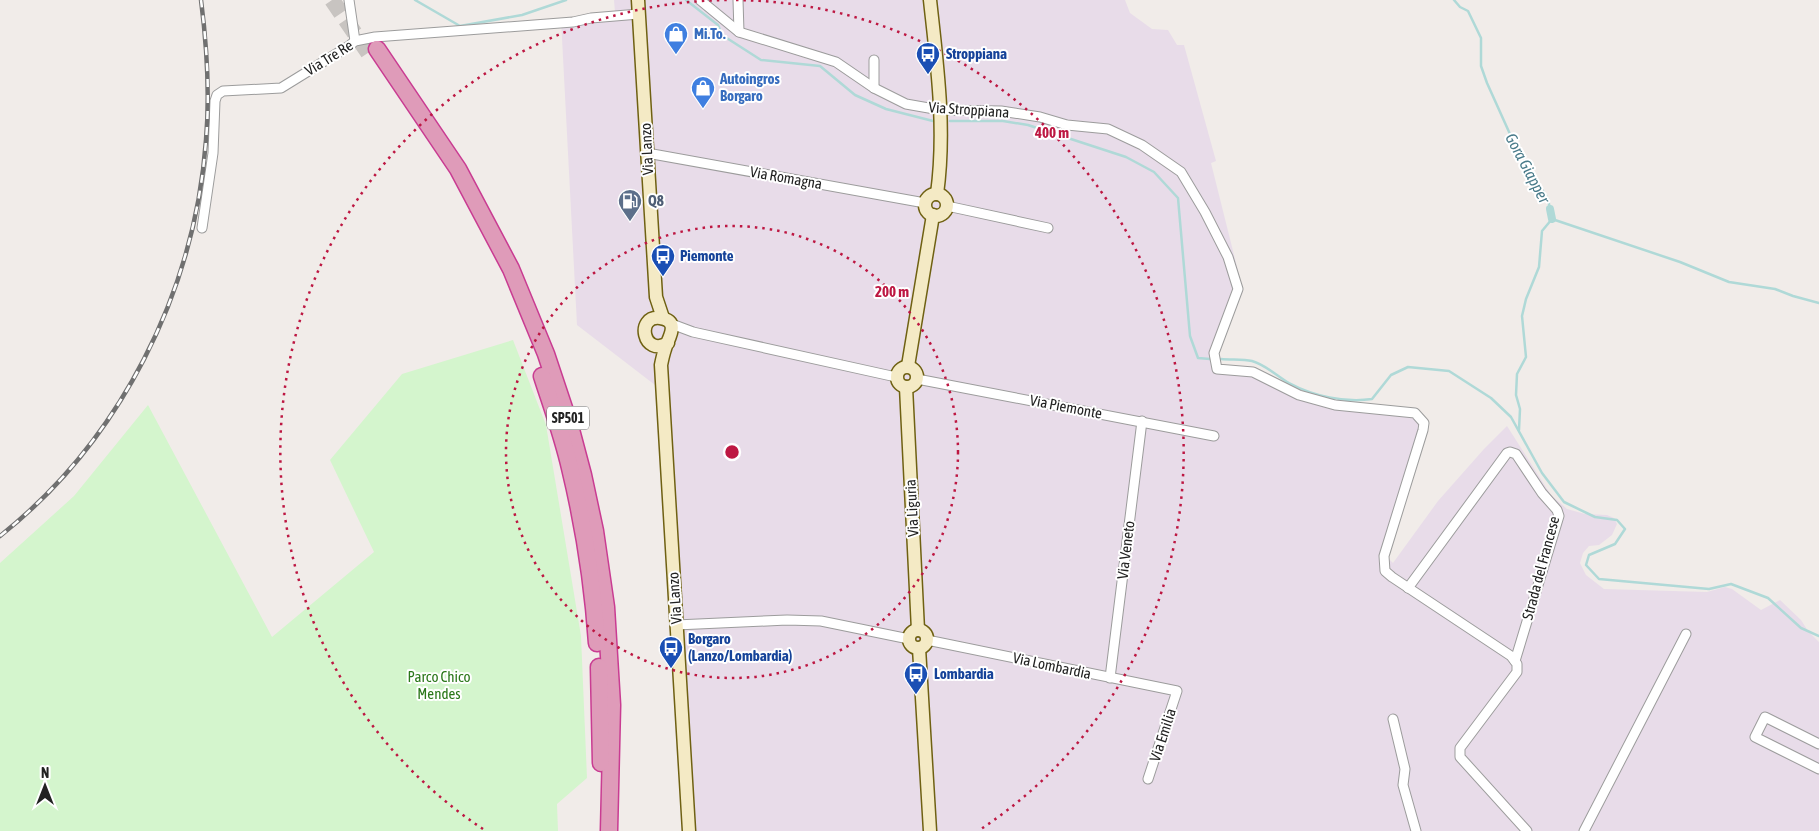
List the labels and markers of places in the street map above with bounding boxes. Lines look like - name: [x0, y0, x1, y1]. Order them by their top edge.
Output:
- shop icon: Mi.To.: [663, 21, 689, 55]
- place label: Mi.To.: [694, 25, 726, 42]
- bus stop icon: Stroppiana: [915, 41, 941, 75]
- place label: Stroppiana: [946, 45, 1007, 62]
- place label: Autoingros Borgaro: [719, 70, 780, 104]
- shop icon: Autoingros Borgaro: [690, 75, 716, 109]
- fuel station icon: Q8: [617, 188, 643, 222]
- place label: Q8: [648, 192, 664, 209]
- bus stop icon: Piemonte: [650, 243, 676, 277]
- place label: Piemonte: [680, 247, 734, 264]
- centre of rings: [723, 443, 741, 461]
- place label: Borgaro (Lanzo/Lombardia): [688, 630, 792, 664]
- bus stop icon: Borgaro (Lanzo/Lombardia): [658, 635, 684, 669]
- bus stop icon: Lombardia: [903, 661, 929, 695]
- place label: Lombardia: [934, 665, 994, 682]

